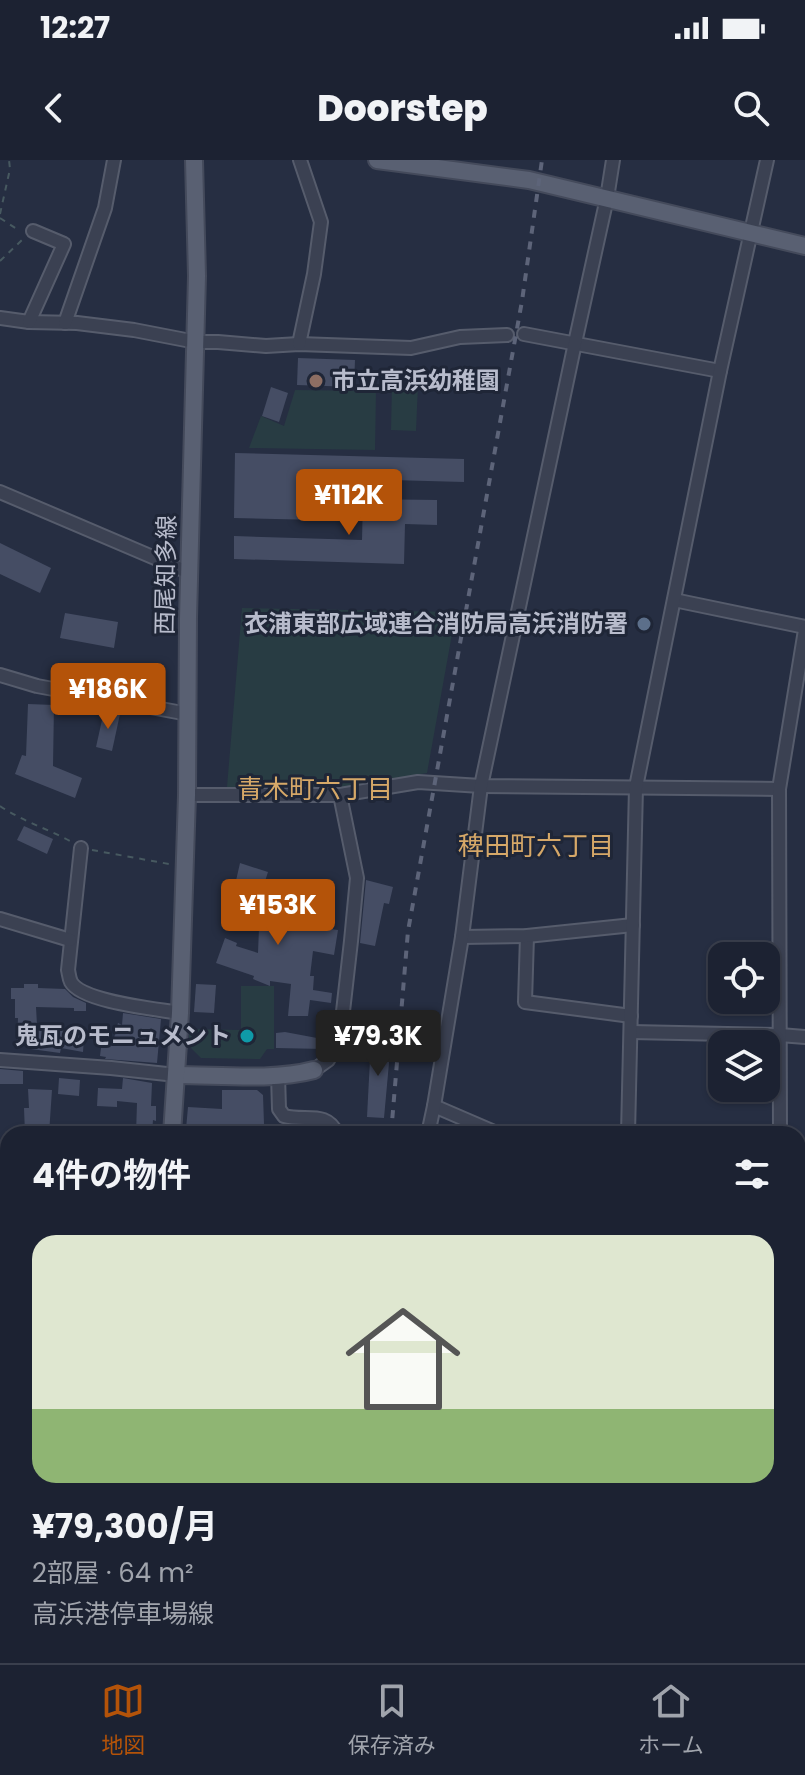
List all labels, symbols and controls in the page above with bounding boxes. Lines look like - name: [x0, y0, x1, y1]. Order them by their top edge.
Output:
- text: 12:27: [40, 6, 110, 49]
- text: Doorstep: [317, 83, 488, 134]
- icon: back: [32, 86, 76, 130]
- icon: search: [729, 86, 773, 130]
- place label: 市立高浜幼稚園: [332, 364, 500, 397]
- marker: 市立高浜幼稚園: [307, 372, 325, 390]
- pin: ¥112K: [293, 469, 405, 537]
- text: ¥112K: [314, 477, 384, 513]
- street label: 西尾知多線: [148, 515, 183, 635]
- place label: 衣浦東部広域連合消防局高浜消防署: [244, 607, 628, 640]
- marker: 衣浦東部広域連合消防局高浜消防署: [635, 615, 653, 633]
- pin: ¥186K: [52, 663, 164, 731]
- text: ¥186K: [69, 671, 147, 707]
- district label: 青木町六丁目: [237, 771, 393, 807]
- district label: 稗田町六丁目: [458, 828, 614, 864]
- pin: ¥153K: [222, 879, 334, 947]
- text: ¥153K: [239, 887, 317, 923]
- map controls: [708, 942, 780, 1102]
- button: locate: [708, 942, 780, 1014]
- pin: ¥79.3K: [313, 1010, 443, 1078]
- text: ¥79.3K: [334, 1018, 422, 1054]
- place label: 鬼瓦のモニュメント: [15, 1019, 231, 1052]
- marker: 鬼瓦のモニュメント: [238, 1027, 256, 1045]
- button: layers: [708, 1030, 780, 1102]
- text: 4件の物件: [32, 1151, 191, 1199]
- icon: filters: [730, 1152, 774, 1196]
- icon: home: [331, 1287, 475, 1431]
- text: ¥79,300/月: [32, 1502, 218, 1550]
- text: 2部屋 · 64 m²: [32, 1555, 194, 1591]
- text: 高浜港停車場線: [32, 1596, 214, 1632]
- tab: 地図: [101, 1679, 145, 1762]
- tab: 保存済み: [348, 1679, 436, 1762]
- tab: ホーム: [638, 1679, 704, 1762]

